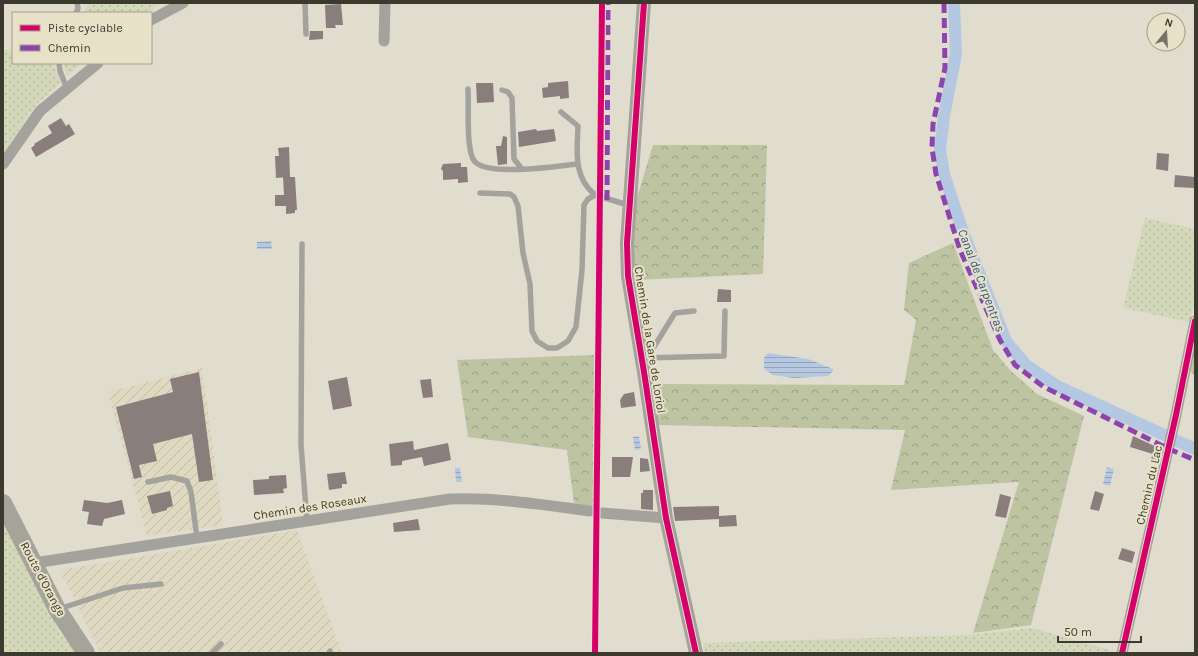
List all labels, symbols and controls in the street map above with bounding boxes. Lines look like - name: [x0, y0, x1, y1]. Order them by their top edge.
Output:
- legend: [12, 12, 152, 64]
- north arrow: [1146, 12, 1186, 52]
- text: N: [1163, 16, 1175, 30]
- text: Piste cyclable: [48, 21, 123, 35]
- text: Chemin: [48, 41, 91, 55]
- water label: Canal de Carpentras: [955, 227, 1008, 334]
- street label: Chemin de la Gare de Loriol: [631, 266, 669, 414]
- street label: Chemin du Lac: [1133, 444, 1165, 526]
- street label: Chemin des Roseaux: [252, 491, 368, 523]
- street label: Route d'Orange: [17, 539, 69, 619]
- scale bar: [1058, 618, 1141, 644]
- text: 50 m: [1064, 625, 1092, 639]

